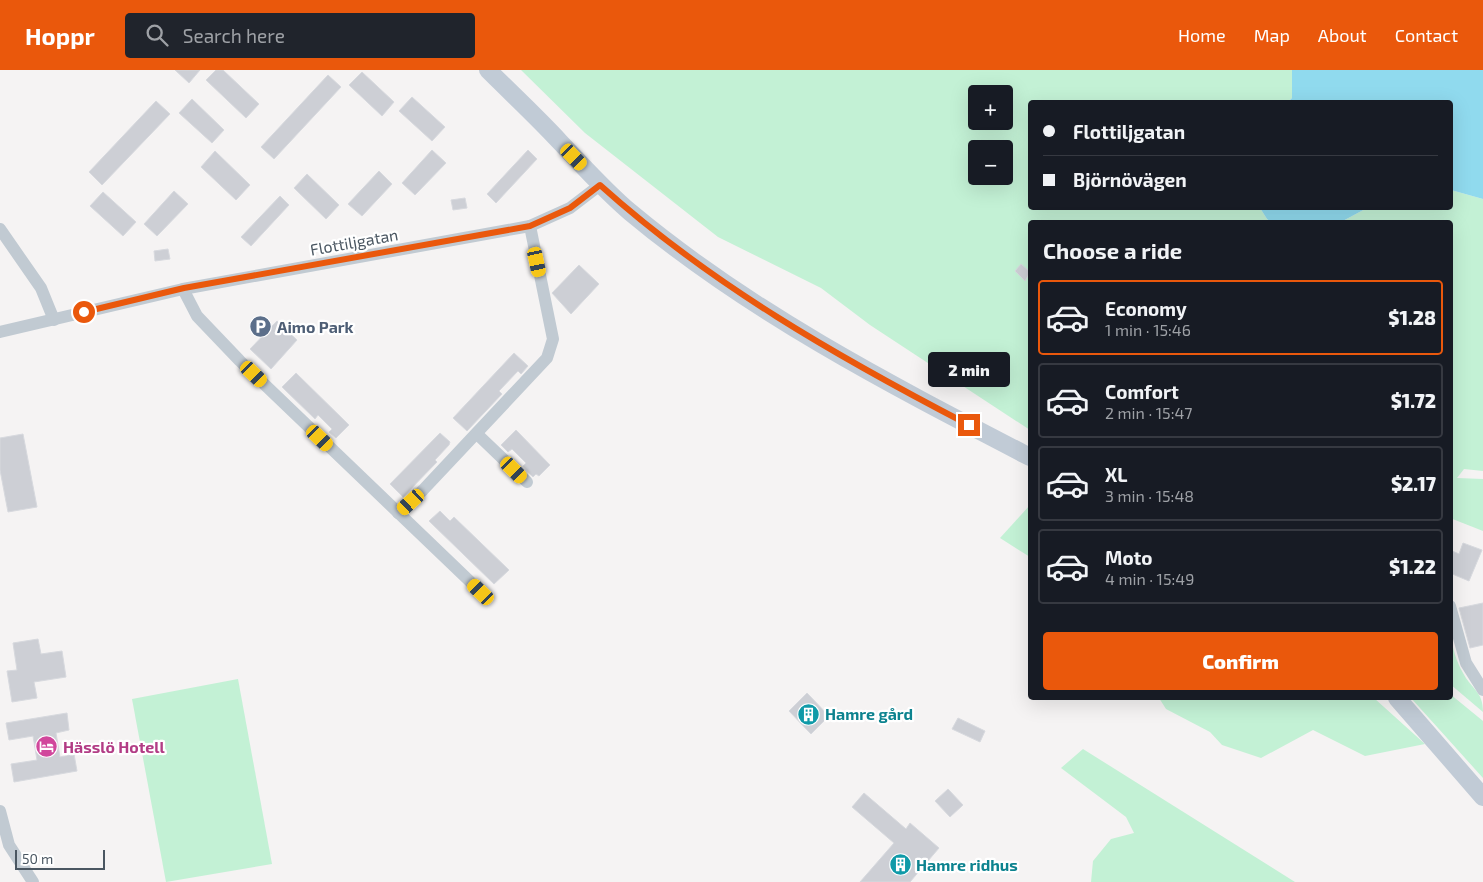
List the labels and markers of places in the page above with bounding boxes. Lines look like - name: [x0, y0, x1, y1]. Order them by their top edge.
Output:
- parking icon: Aimo Park: [249, 315, 273, 339]
- place label: Aimo Park: [277, 317, 354, 336]
- building icon: Hamre gård: [797, 702, 821, 726]
- place label: Hamre gård: [825, 704, 913, 723]
- hotel icon: Hässlö Hotell: [35, 735, 59, 759]
- place label: Hässlö Hotell: [63, 737, 166, 756]
- building icon: Hamre ridhus: [888, 853, 912, 877]
- place label: Hamre ridhus: [916, 855, 1018, 874]

